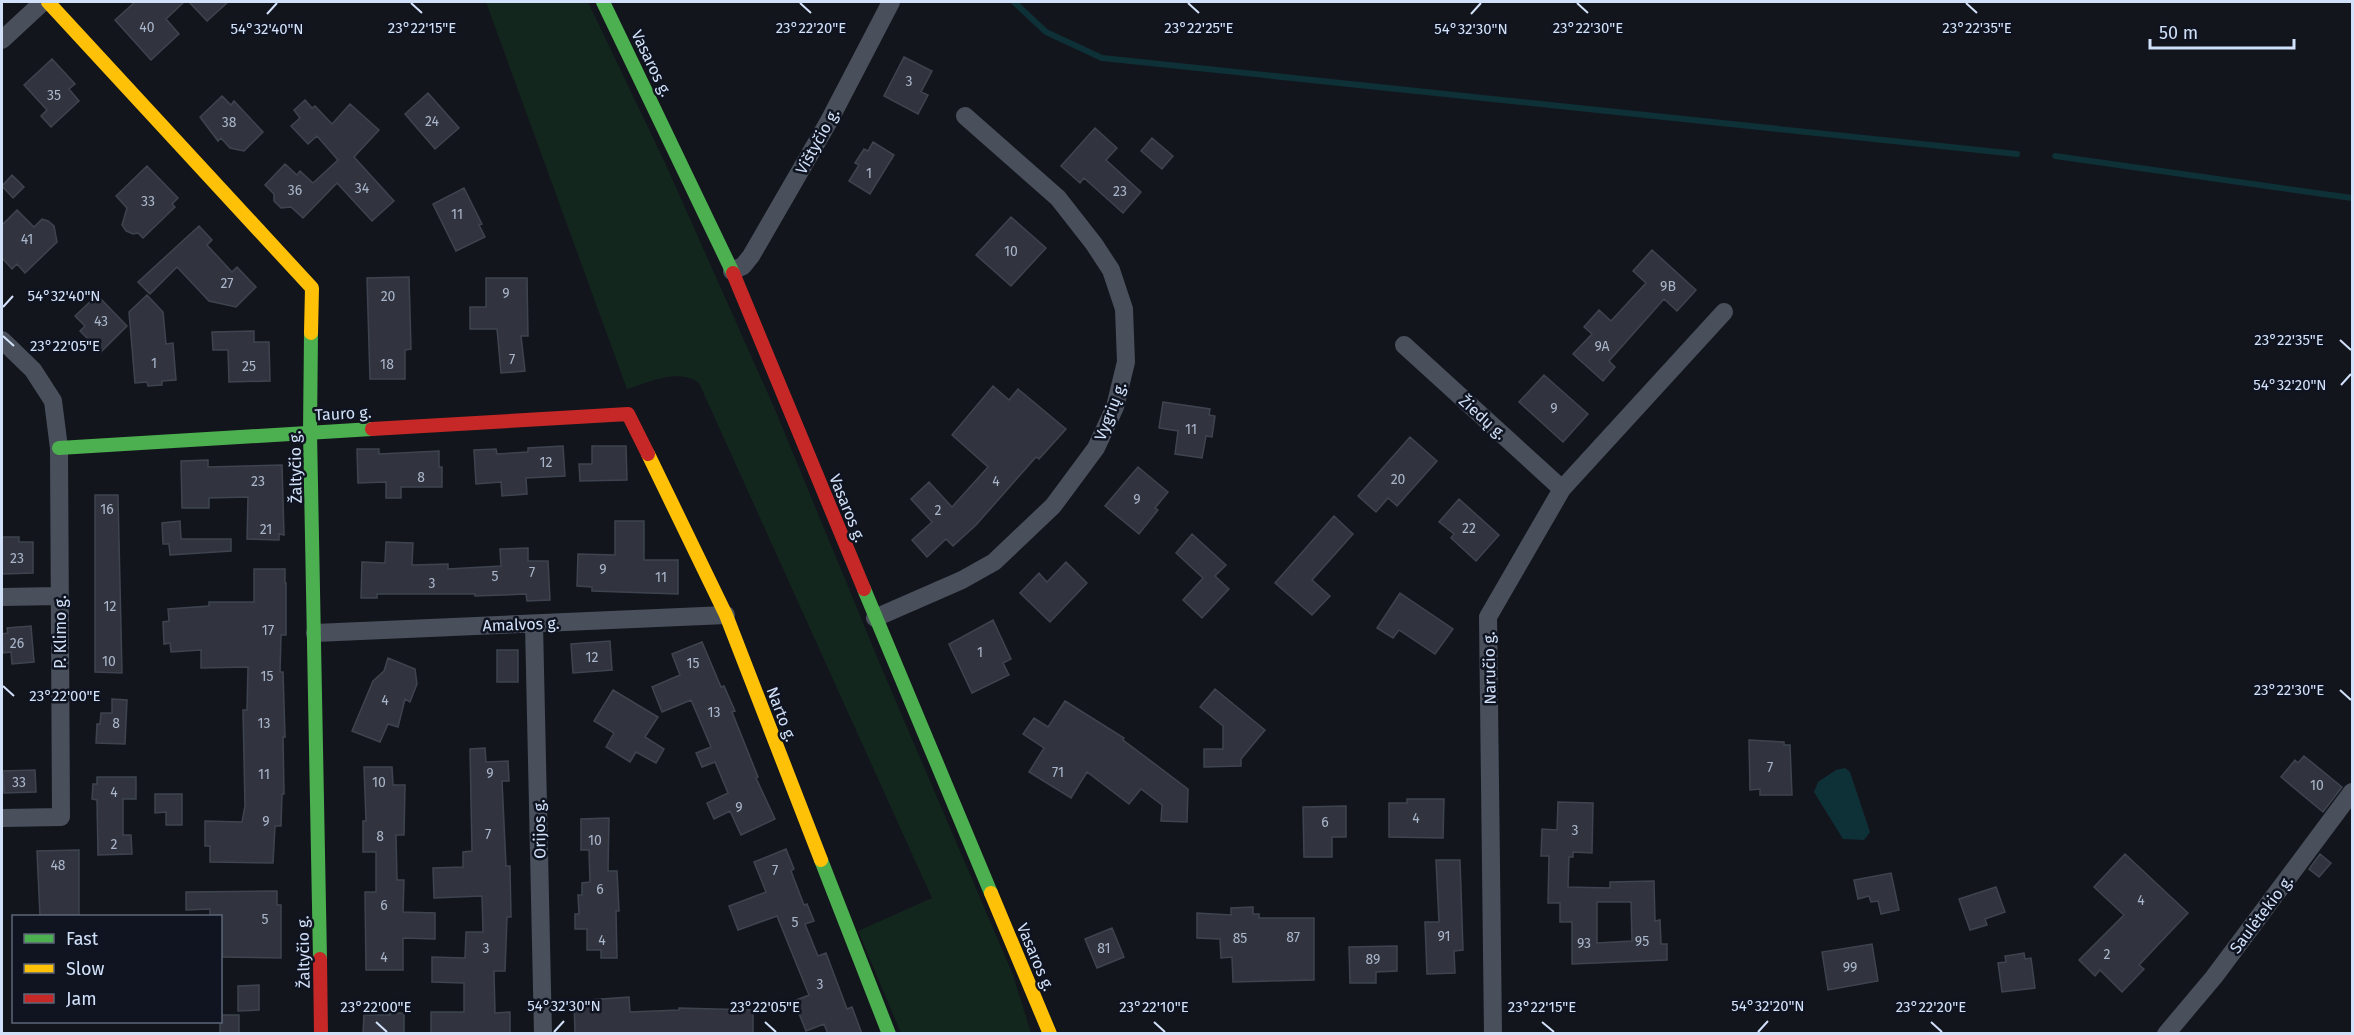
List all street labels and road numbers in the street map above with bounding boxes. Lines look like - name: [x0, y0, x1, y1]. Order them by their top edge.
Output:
- street label: Vasaros g.: [627, 27, 676, 100]
- street label: Vištyčio g.: [792, 105, 843, 177]
- street label: Vygrių g.: [1091, 379, 1130, 443]
- street label: Žiedų g.: [1455, 391, 1511, 444]
- street label: Tauro g.: [314, 403, 372, 424]
- street label: Žaltyčio g.: [284, 430, 306, 504]
- street label: Vasaros g.: [825, 471, 870, 545]
- street label: P. Klimo g.: [51, 595, 70, 669]
- street label: Amalvos g.: [482, 614, 560, 635]
- street label: Naručio g.: [1479, 631, 1500, 705]
- street label: Narto g.: [762, 684, 801, 744]
- street label: Orijos g.: [529, 799, 550, 859]
- street label: Saulėtekio g.: [2226, 871, 2297, 957]
- street label: Žaltyčio g.: [292, 915, 314, 989]
- street label: Vasaros g.: [1013, 920, 1058, 994]

